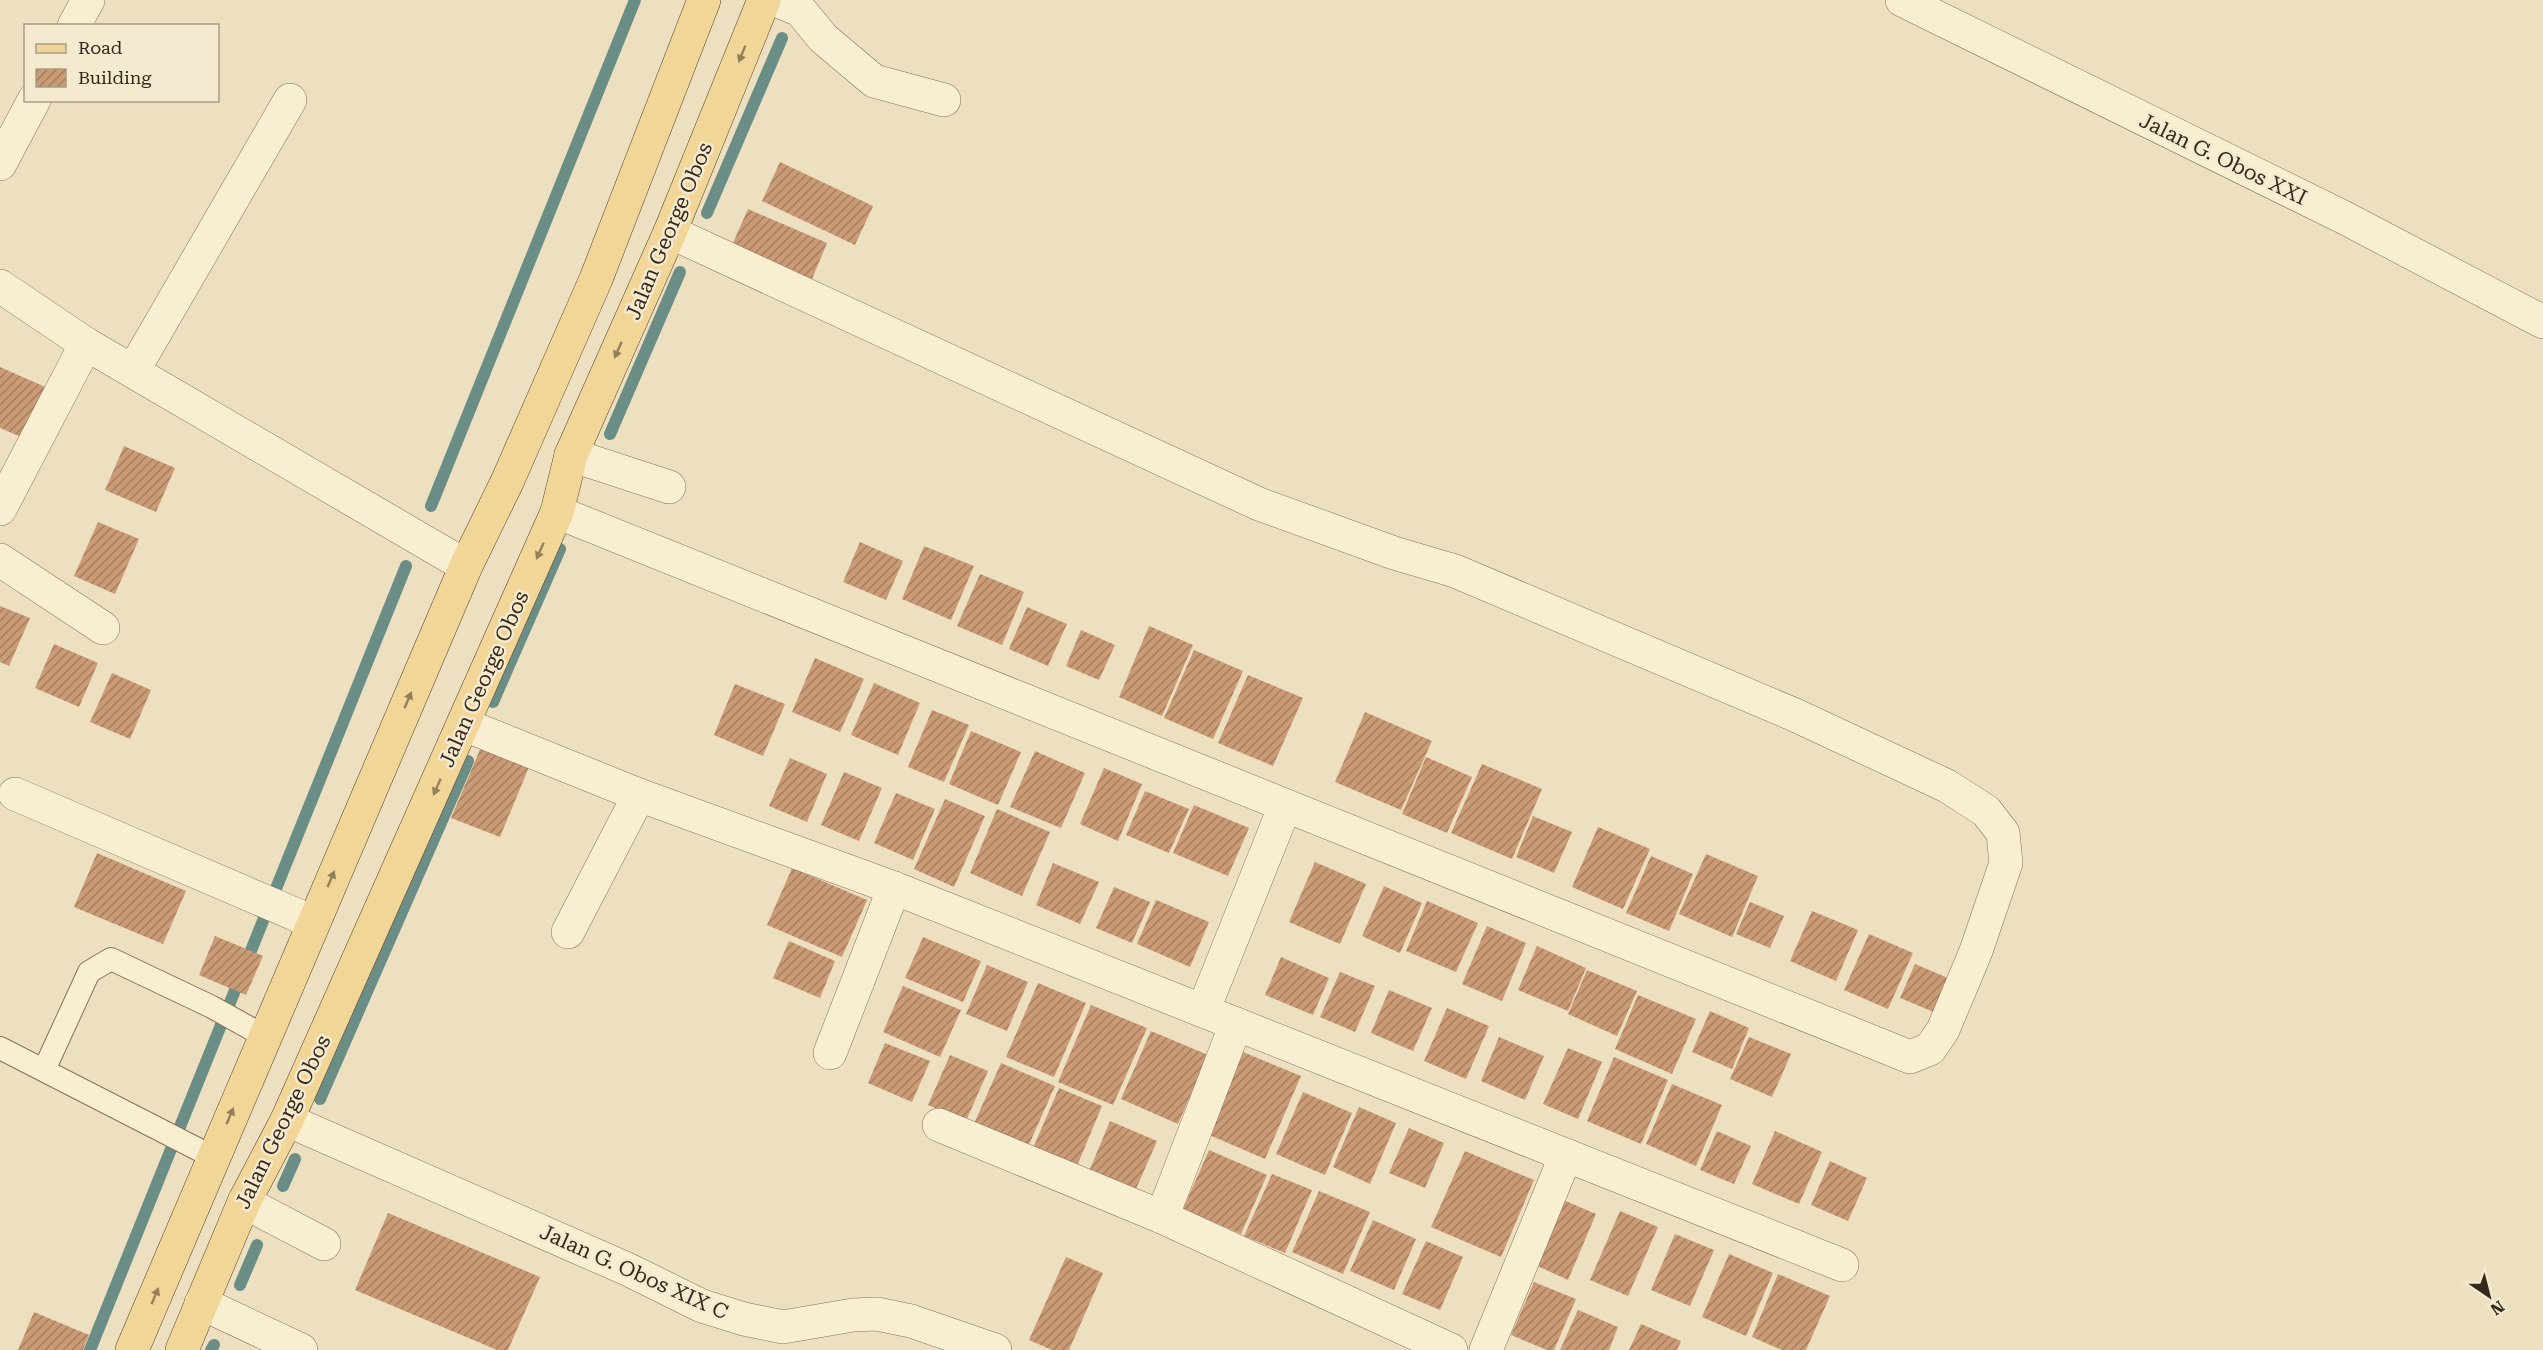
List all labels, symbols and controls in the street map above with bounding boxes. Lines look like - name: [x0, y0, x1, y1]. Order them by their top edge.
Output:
- legend: [24, 24, 219, 102]
- text: Road: [78, 37, 123, 58]
- one-way arrow: [737, 45, 746, 63]
- text: Building: [78, 67, 152, 88]
- street label: Jalan G. Obos XXI: [2135, 108, 2311, 210]
- street label: Jalan George Obos: [621, 139, 717, 323]
- one-way arrow: [613, 341, 622, 359]
- one-way arrow: [535, 542, 545, 560]
- street label: Jalan George Obos: [434, 587, 534, 771]
- one-way arrow: [404, 691, 414, 709]
- one-way arrow: [432, 779, 442, 797]
- one-way arrow: [327, 870, 336, 888]
- street label: Jalan George Obos: [230, 1031, 336, 1213]
- one-way arrow: [226, 1108, 235, 1125]
- street label: Jalan G. Obos XIX C: [536, 1220, 732, 1324]
- north arrow: [2459, 1266, 2519, 1326]
- one-way arrow: [151, 1287, 160, 1305]
- text: N: [2487, 1297, 2508, 1319]

